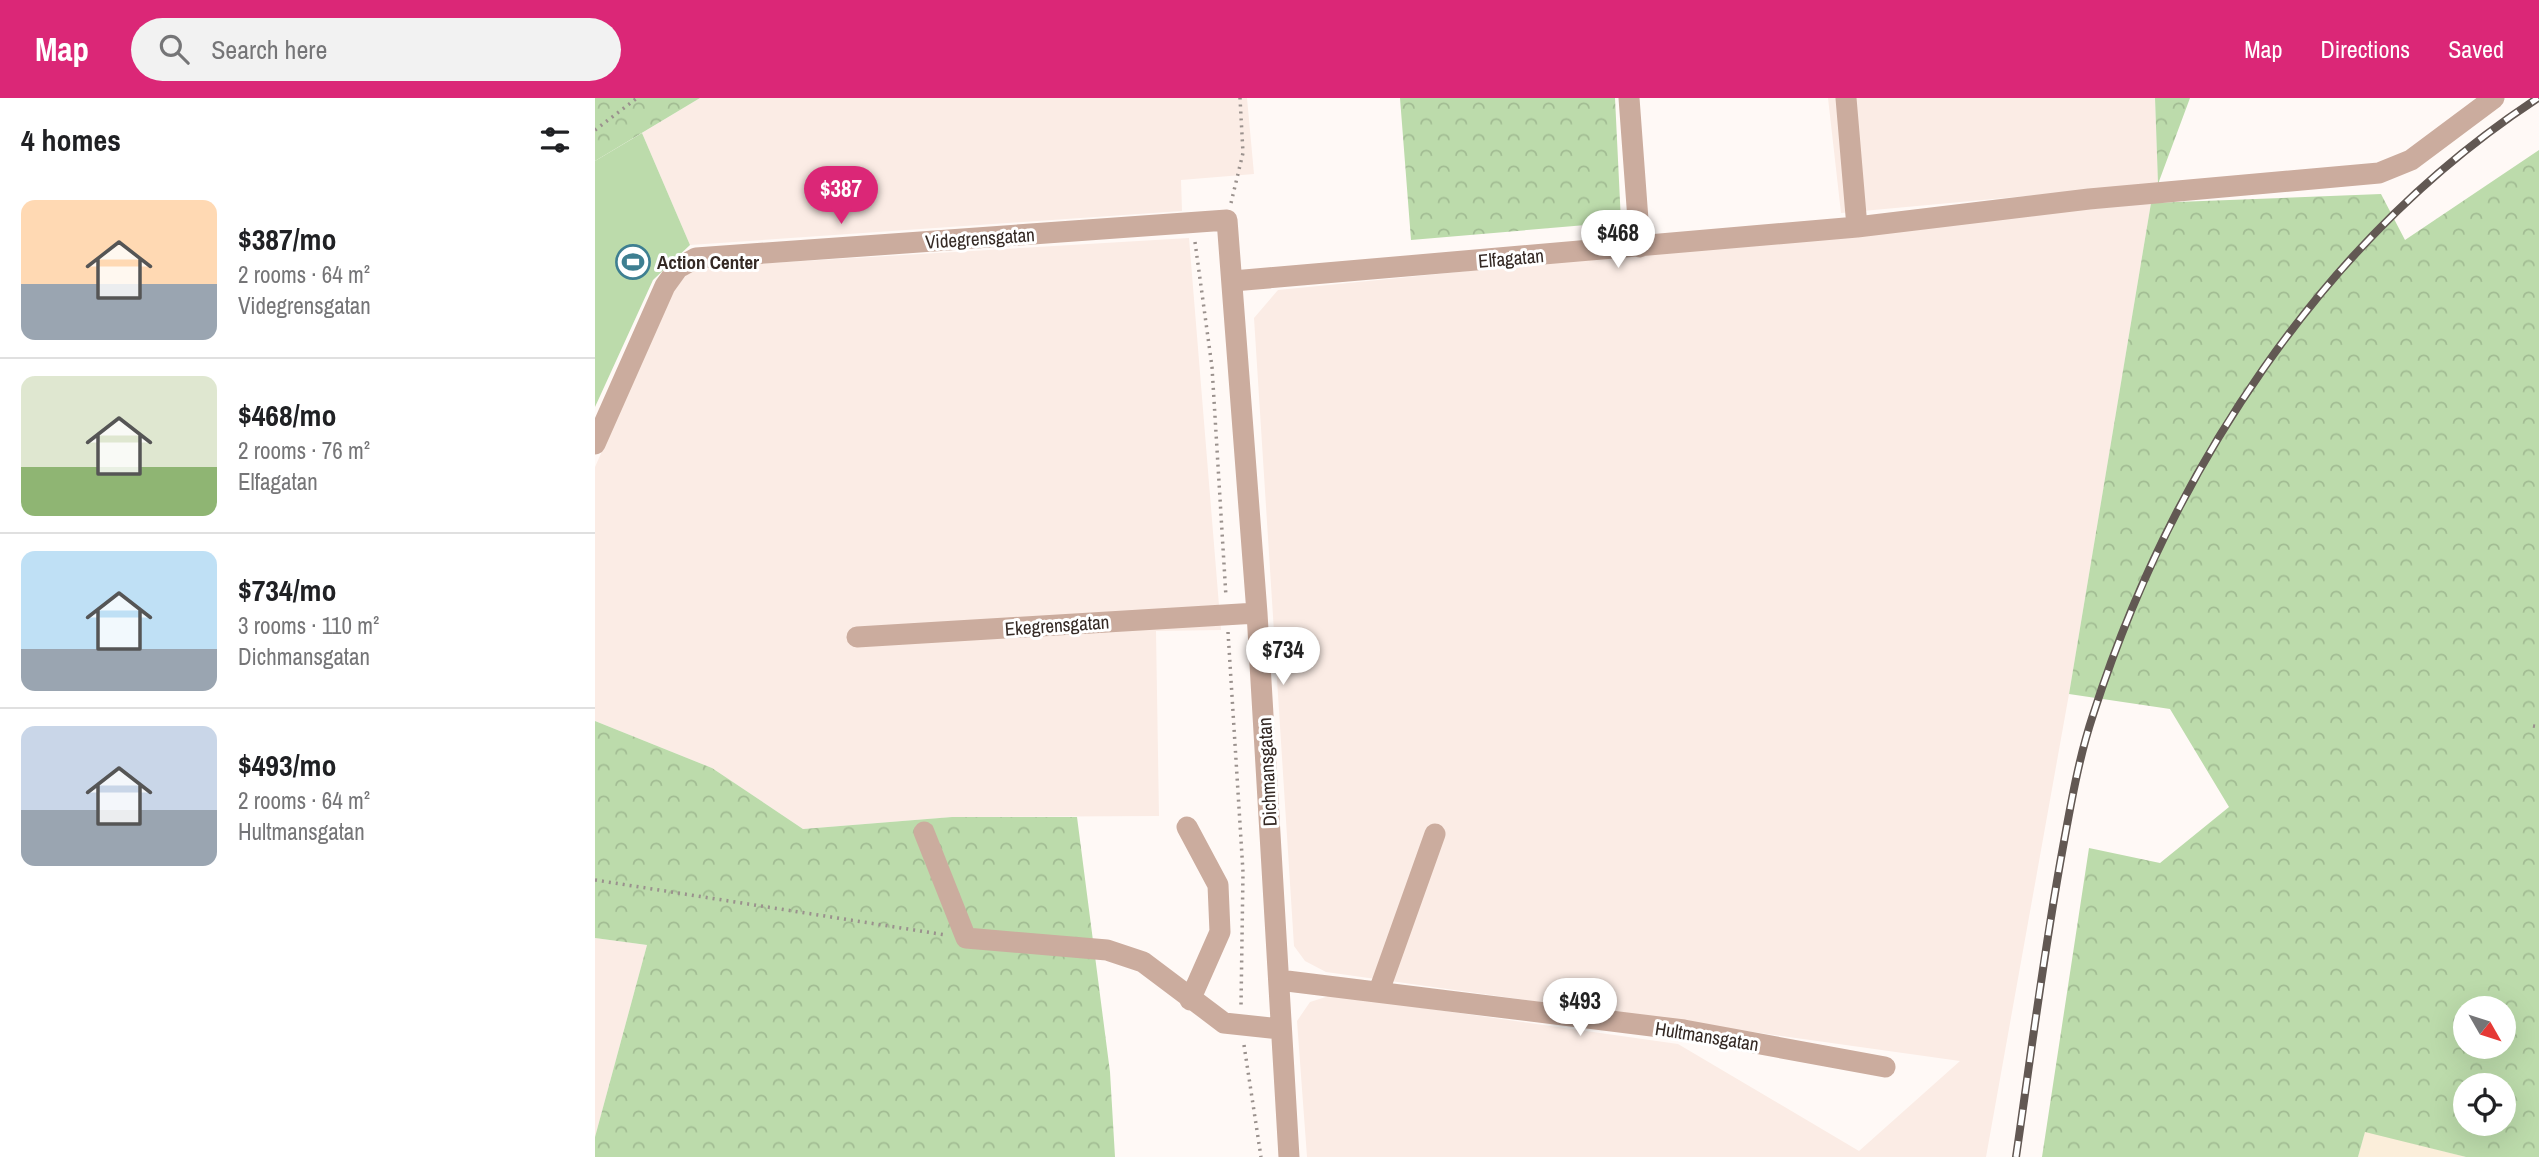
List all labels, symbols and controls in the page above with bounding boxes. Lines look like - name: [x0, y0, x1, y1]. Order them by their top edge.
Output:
- search box: [131, 18, 621, 81]
- text: Map: [35, 27, 89, 71]
- icon: search: [155, 30, 193, 68]
- text: Search here: [211, 32, 327, 67]
- text: Map: [2244, 33, 2282, 65]
- text: Directions: [2320, 33, 2410, 65]
- text: Saved: [2448, 33, 2504, 65]
- text: 4 homes: [21, 120, 121, 160]
- icon: filters: [536, 121, 574, 159]
- pin: $387: [800, 166, 882, 226]
- text: $387: [820, 173, 862, 204]
- pin: $468: [1577, 211, 1659, 270]
- text: $468: [1597, 217, 1639, 248]
- text: $387/mo: [238, 219, 336, 259]
- street label: Videgrensgatan: [924, 221, 1036, 255]
- icon: home: [77, 228, 161, 312]
- street label: Elfagatan: [1477, 242, 1545, 274]
- sports icon: Action Center: [614, 243, 652, 281]
- place label: Action Center: [657, 249, 759, 275]
- text: 2 rooms · 64 m²: [238, 259, 370, 290]
- text: Videgrensgatan: [238, 290, 371, 321]
- text: $468/mo: [238, 395, 336, 435]
- icon: home: [77, 404, 161, 488]
- text: 2 rooms · 76 m²: [238, 435, 370, 466]
- text: Elfagatan: [238, 466, 318, 497]
- text: $734/mo: [238, 570, 336, 610]
- icon: home: [77, 579, 161, 663]
- street label: Ekegrensgatan: [1004, 608, 1110, 642]
- text: 3 rooms · 110 m²: [238, 610, 379, 641]
- pin: $734: [1242, 628, 1324, 687]
- text: $734: [1262, 634, 1304, 665]
- text: Dichmansgatan: [238, 641, 370, 672]
- street label: Dichmansgatan: [1251, 717, 1283, 827]
- text: $493/mo: [238, 745, 336, 785]
- icon: home: [77, 754, 161, 838]
- text: 2 rooms · 64 m²: [238, 785, 370, 816]
- text: Hultmansgatan: [238, 816, 365, 847]
- pin: $493: [1539, 978, 1621, 1038]
- text: $493: [1559, 985, 1601, 1016]
- north arrow: [2453, 996, 2517, 1059]
- map controls: [2453, 996, 2516, 1136]
- street label: Hultmansgatan: [1653, 1015, 1761, 1057]
- button: locate: [2453, 1073, 2516, 1136]

